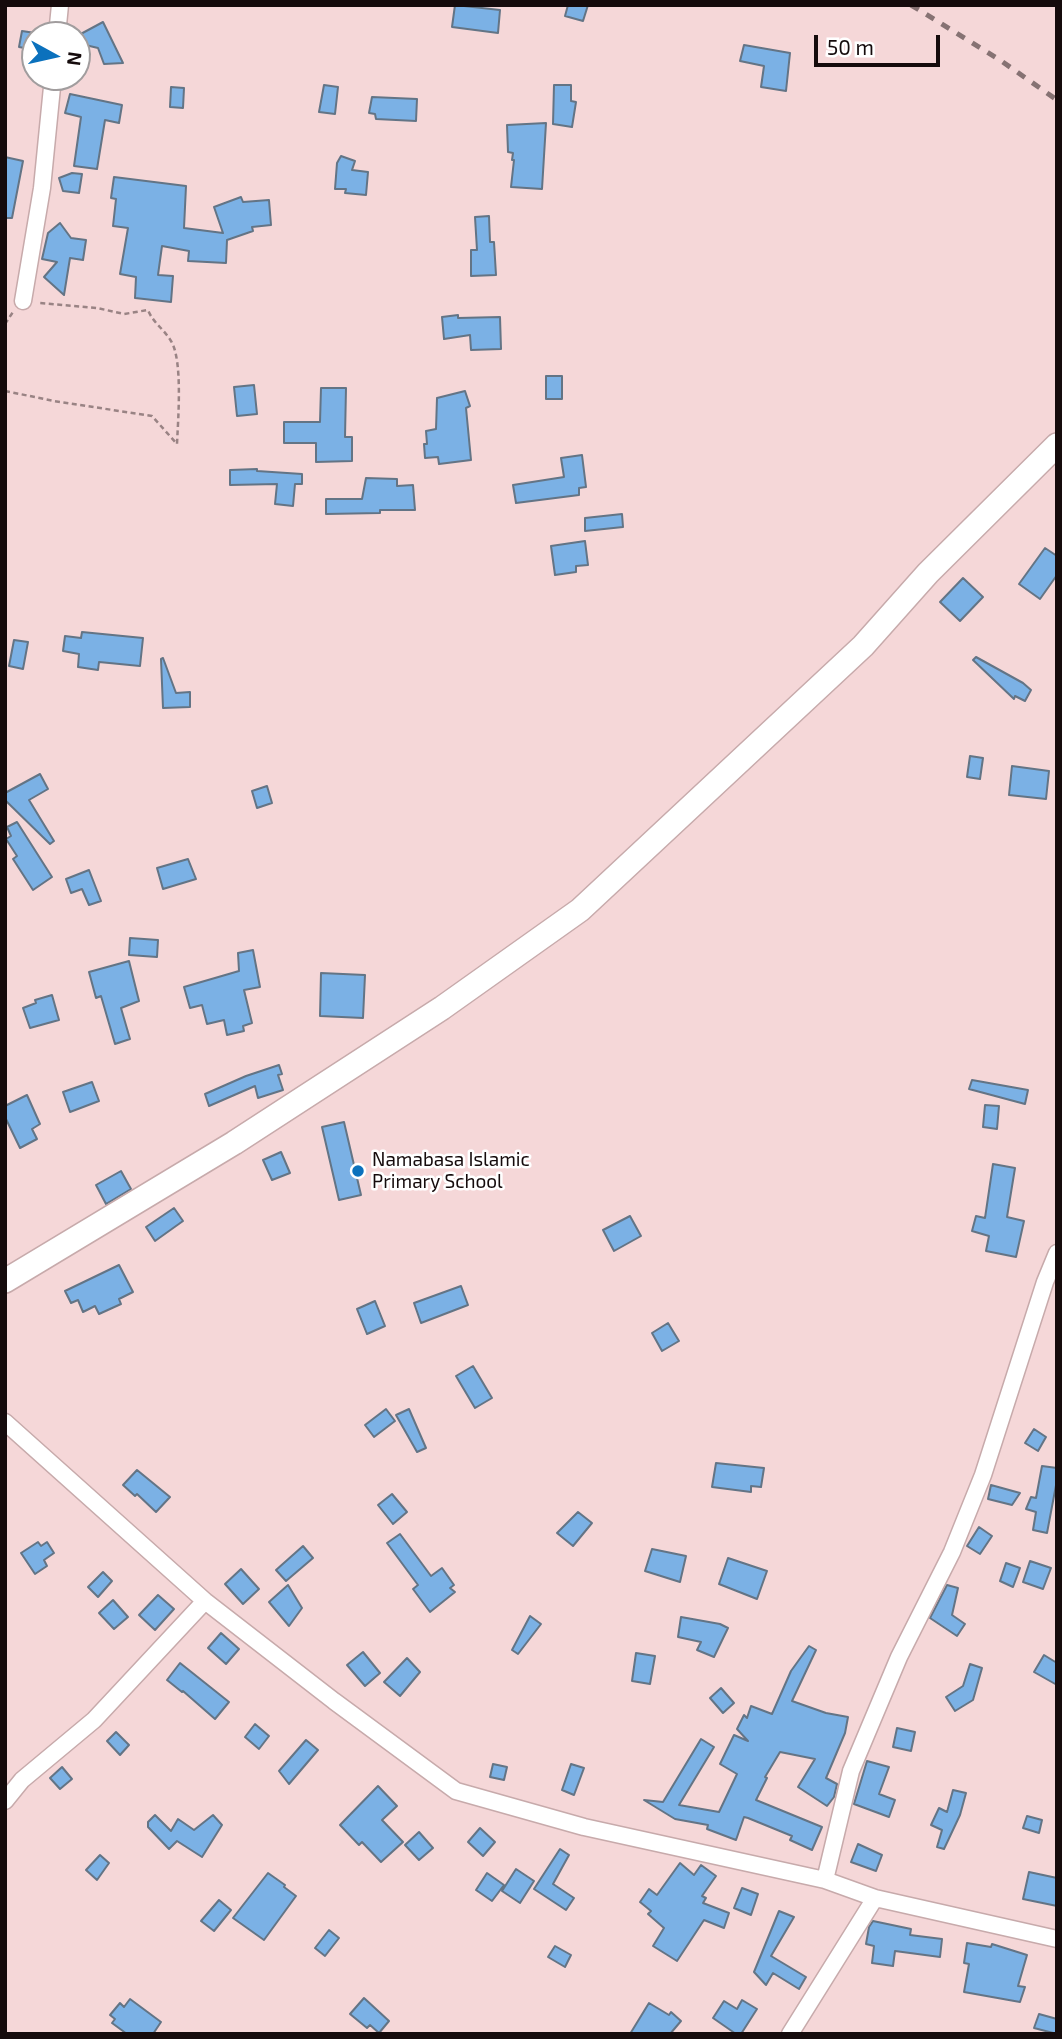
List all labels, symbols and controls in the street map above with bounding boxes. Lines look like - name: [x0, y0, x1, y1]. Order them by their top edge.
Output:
- north arrow: [21, 21, 91, 91]
- scale bar: [817, 21, 943, 65]
- text: 50 m: [827, 34, 874, 59]
- text: N: [63, 50, 88, 67]
- place label: Namabasa Islamic Primary School: [372, 1149, 530, 1193]
- marker: Namabasa Islamic Primary School: [350, 1163, 366, 1179]

